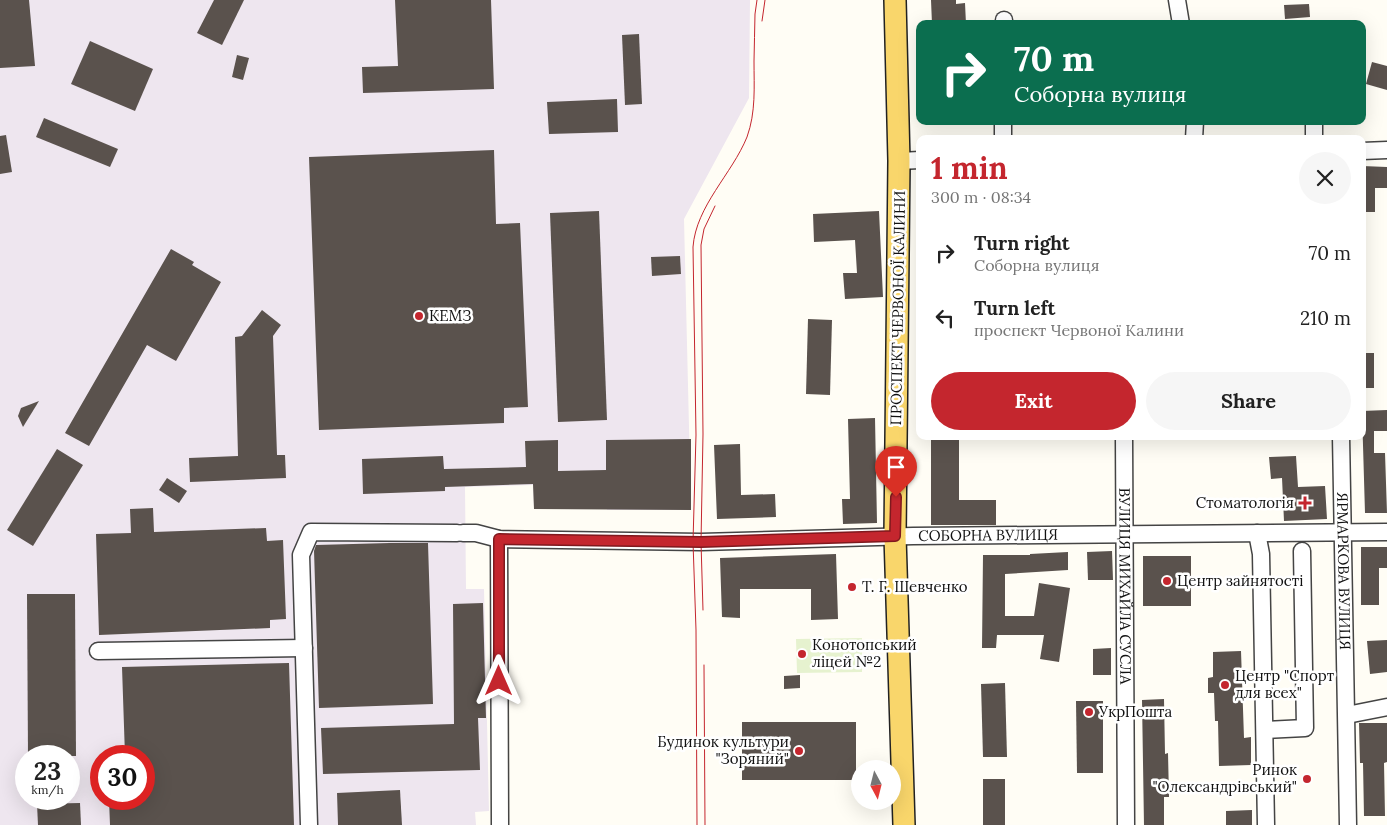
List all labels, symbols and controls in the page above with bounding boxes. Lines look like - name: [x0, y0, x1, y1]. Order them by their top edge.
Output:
- text: 70 m: [1014, 36, 1094, 81]
- icon: right: [931, 40, 996, 105]
- text: Соборна вулиця: [1014, 80, 1186, 108]
- text: 1 min: [931, 149, 1008, 187]
- button: close: [1299, 152, 1351, 204]
- text: 300 m · 08:34: [931, 187, 1031, 207]
- street label: ПРОСПЕКТ ЧЕРВОНОЇ КАЛИНИ: [886, 190, 909, 426]
- text: Turn right: [974, 231, 1070, 255]
- icon: right: [931, 239, 959, 267]
- text: 70 m: [1308, 241, 1351, 265]
- text: Соборна вулиця: [974, 255, 1099, 275]
- text: Turn left: [974, 296, 1055, 320]
- icon: left: [931, 304, 959, 332]
- place label: КЕМЗ: [429, 306, 472, 325]
- text: 210 m: [1300, 306, 1351, 330]
- marker: КЕМЗ: [413, 310, 425, 322]
- text: проспект Червоної Калини: [974, 320, 1184, 340]
- button: Exit: [931, 372, 1136, 430]
- button: Share: [1146, 372, 1351, 430]
- pin: [875, 446, 917, 497]
- icon: arrive: [882, 453, 910, 481]
- street label: ВУЛИЦЯ МИХАЙЛА СУСЛА: [1115, 488, 1135, 685]
- street label: ЯРМАРКОВА ВУЛИЦЯ: [1333, 492, 1355, 650]
- place label: Стоматологія: [1196, 493, 1294, 512]
- marker: Стоматологія: [1298, 496, 1312, 510]
- street label: СОБОРНА ВУЛИЦЯ: [918, 525, 1058, 545]
- place label: Центр зайнятості: [1177, 571, 1303, 590]
- marker: Центр зайнятості: [1161, 575, 1173, 587]
- place label: Т. Г. Шевченко: [862, 577, 968, 596]
- marker: Т. Г. Шевченко: [846, 581, 858, 593]
- place label: Конотопський ліцей №2: [812, 635, 917, 671]
- marker: Конотопський ліцей №2: [796, 648, 808, 660]
- position arrow: [472, 654, 524, 706]
- place label: Центр "Спорт для всех": [1235, 666, 1335, 702]
- marker: Центр "Спорт для всех": [1219, 679, 1231, 691]
- place label: УкрПошта: [1098, 702, 1173, 721]
- marker: УкрПошта: [1083, 706, 1095, 718]
- place label: Будинок культури "Зоряний": [657, 732, 789, 768]
- speed limit sign: 30: [90, 745, 155, 810]
- marker: Будинок культури "Зоряний": [793, 745, 805, 757]
- text: 23: [34, 755, 61, 787]
- north arrow: [851, 760, 901, 810]
- map controls: [851, 760, 901, 810]
- place label: Ринок "Олександрівський": [1152, 760, 1297, 796]
- marker: Ринок "Олександрівський": [1301, 773, 1313, 785]
- text: km/h: [31, 782, 64, 797]

